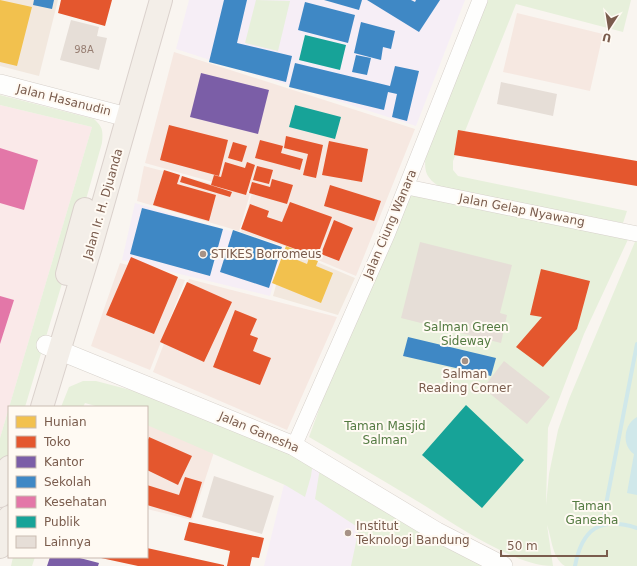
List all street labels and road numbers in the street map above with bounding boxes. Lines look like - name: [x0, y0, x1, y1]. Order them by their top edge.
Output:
- street label: Jalan Hasanudin: [14, 81, 113, 118]
- street label: Jalan Ir. H. Djuanda: [80, 147, 126, 262]
- street label: Jalan Ciung Wanara: [360, 167, 419, 282]
- street label: Jalan Gelap Nyawang: [457, 191, 586, 229]
- street label: Jalan Ganesha: [216, 408, 301, 455]

